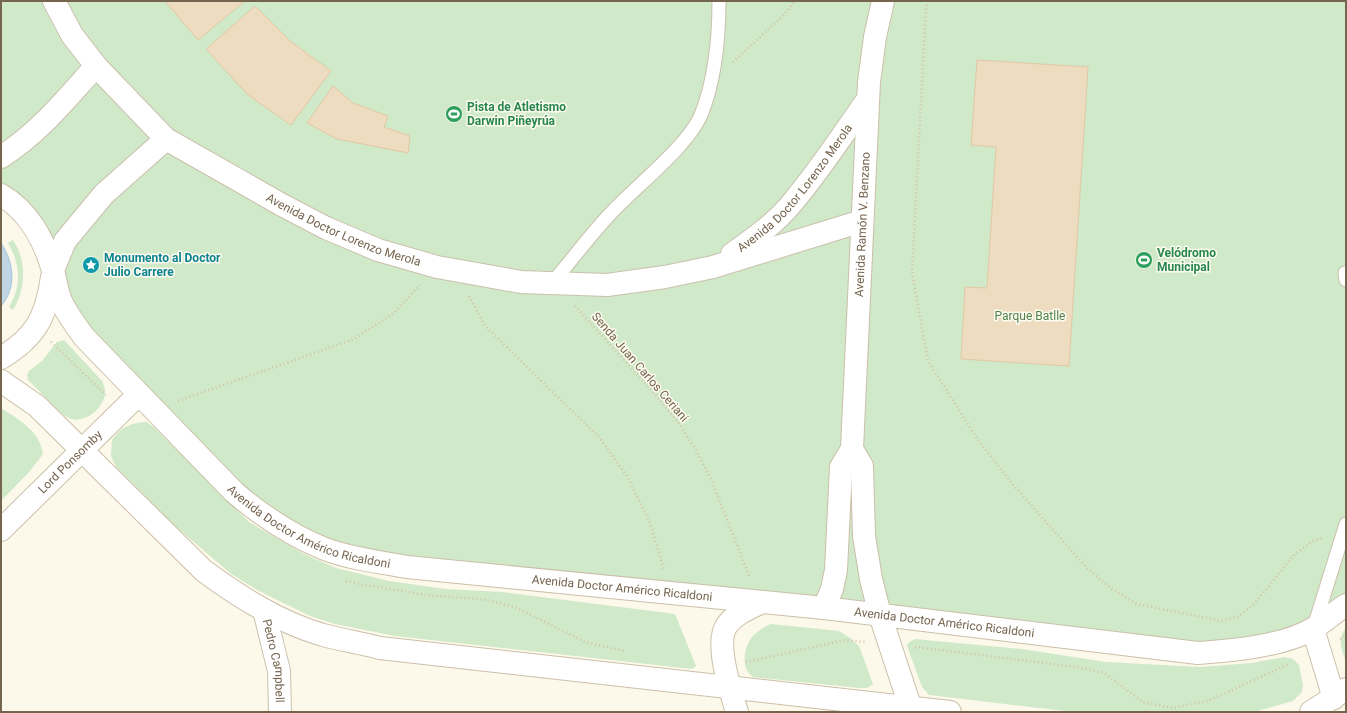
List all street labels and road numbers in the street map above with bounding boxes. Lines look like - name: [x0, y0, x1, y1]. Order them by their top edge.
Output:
- street label: Avenida Doctor Lorenzo Merola: [735, 121, 855, 255]
- street label: Avenida Ramón V. Benzano: [852, 151, 873, 297]
- street label: Avenida Doctor Lorenzo Merola: [264, 191, 422, 269]
- street label: Senda Juan Carlos Ceriani: [589, 309, 691, 425]
- street label: Lord Ponsomby: [35, 427, 105, 496]
- street label: Avenida Doctor Américo Ricaldoni: [224, 482, 391, 571]
- street label: Avenida Doctor Américo Ricaldoni: [531, 572, 713, 604]
- street label: Avenida Doctor Américo Ricaldoni: [853, 605, 1035, 640]
- street label: Pedro Campbell: [259, 618, 287, 703]

